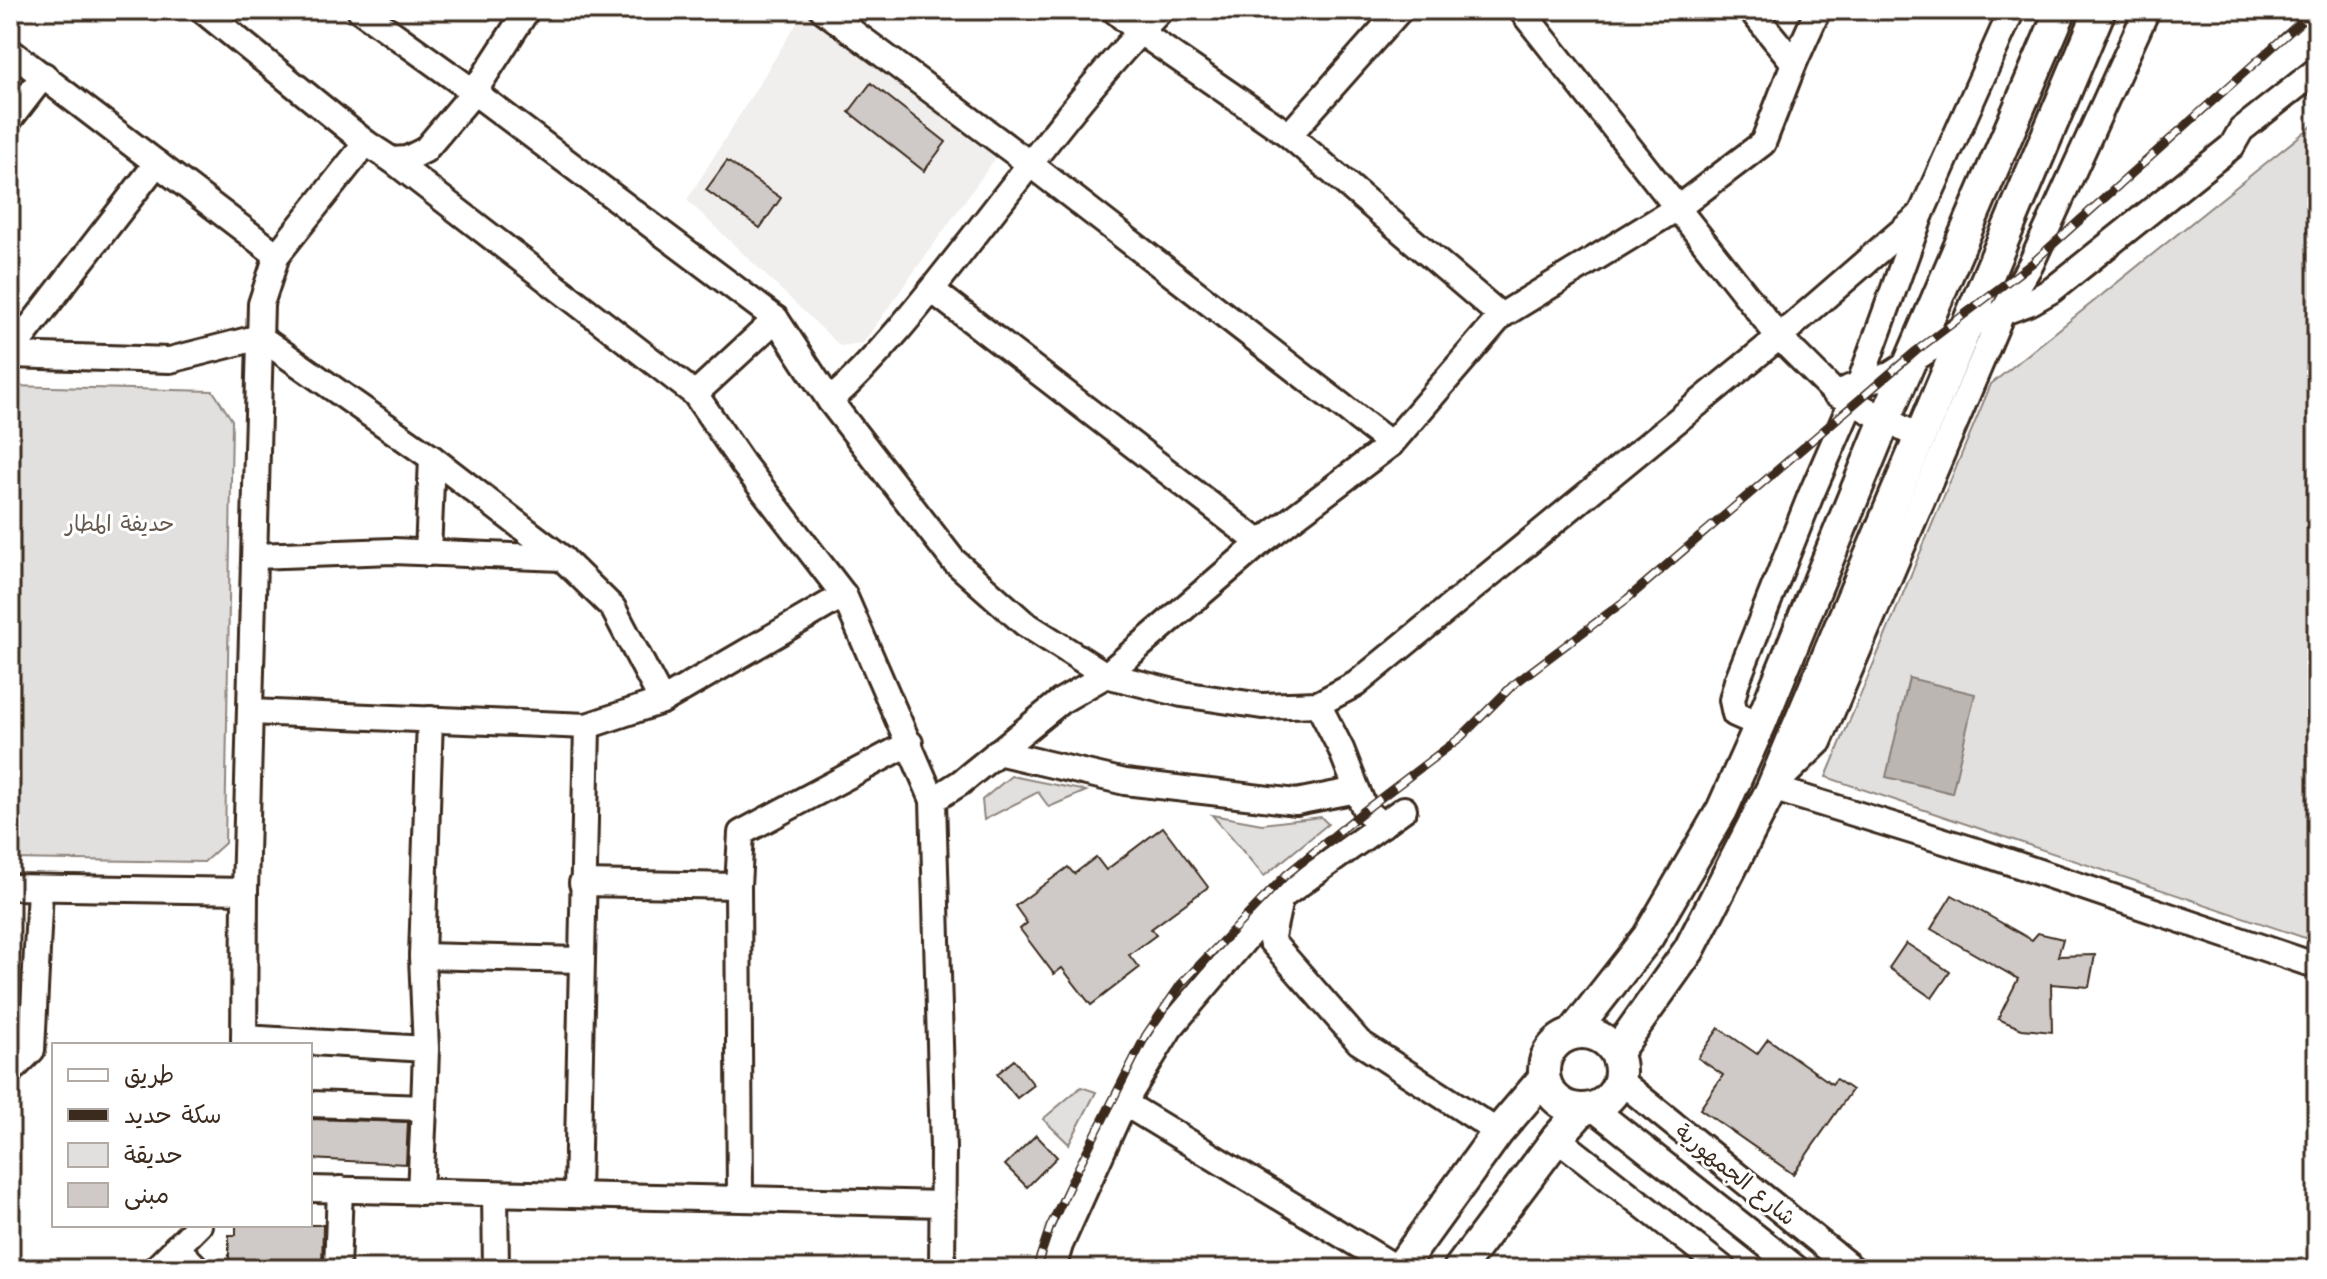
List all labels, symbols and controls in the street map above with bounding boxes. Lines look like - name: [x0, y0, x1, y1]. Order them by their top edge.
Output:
- park label: حديفة المطار: [64, 508, 174, 543]
- legend: [52, 1043, 312, 1227]
- text: طريق: [124, 1057, 174, 1096]
- text: سكة حديد: [124, 1097, 222, 1136]
- street label: شارع الجمهورية: [1666, 1116, 1803, 1236]
- text: حديقة: [124, 1137, 183, 1176]
- text: مبنى: [124, 1177, 169, 1216]

